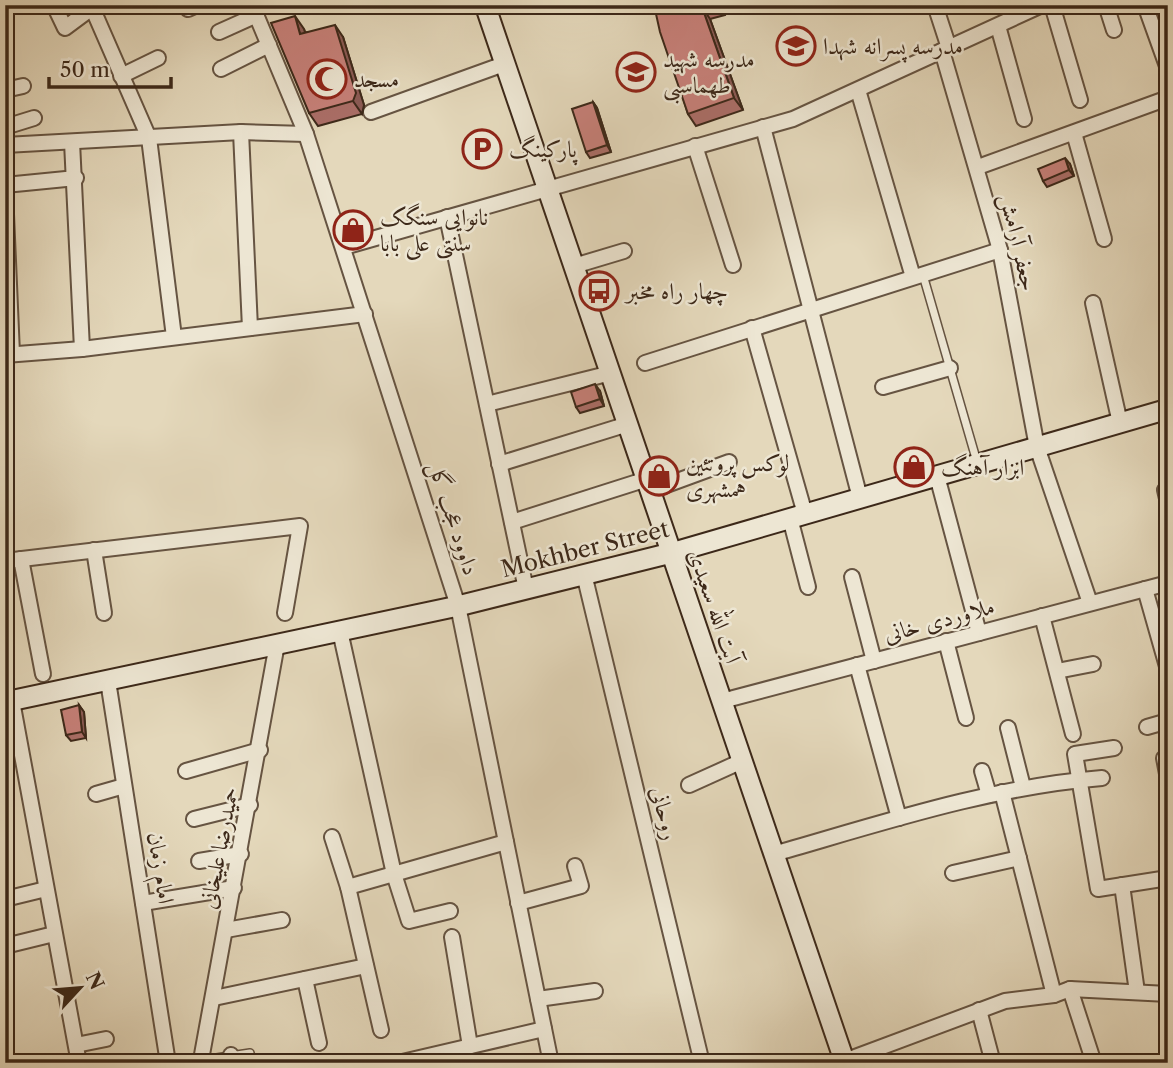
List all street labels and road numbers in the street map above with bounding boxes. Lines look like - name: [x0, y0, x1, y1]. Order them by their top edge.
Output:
- street label: جعفر آرامش: [992, 191, 1044, 294]
- street label: داوود عجب گل: [421, 458, 486, 579]
- street label: Mokhber Street: [498, 515, 672, 583]
- street label: آیت الله سعیدی: [681, 544, 752, 670]
- street label: ملاوردی خانی: [881, 592, 997, 648]
- street label: روحانی: [645, 783, 685, 843]
- street label: حمیدرضا علیخانی: [193, 785, 245, 911]
- street label: امام زمان: [136, 830, 180, 907]

